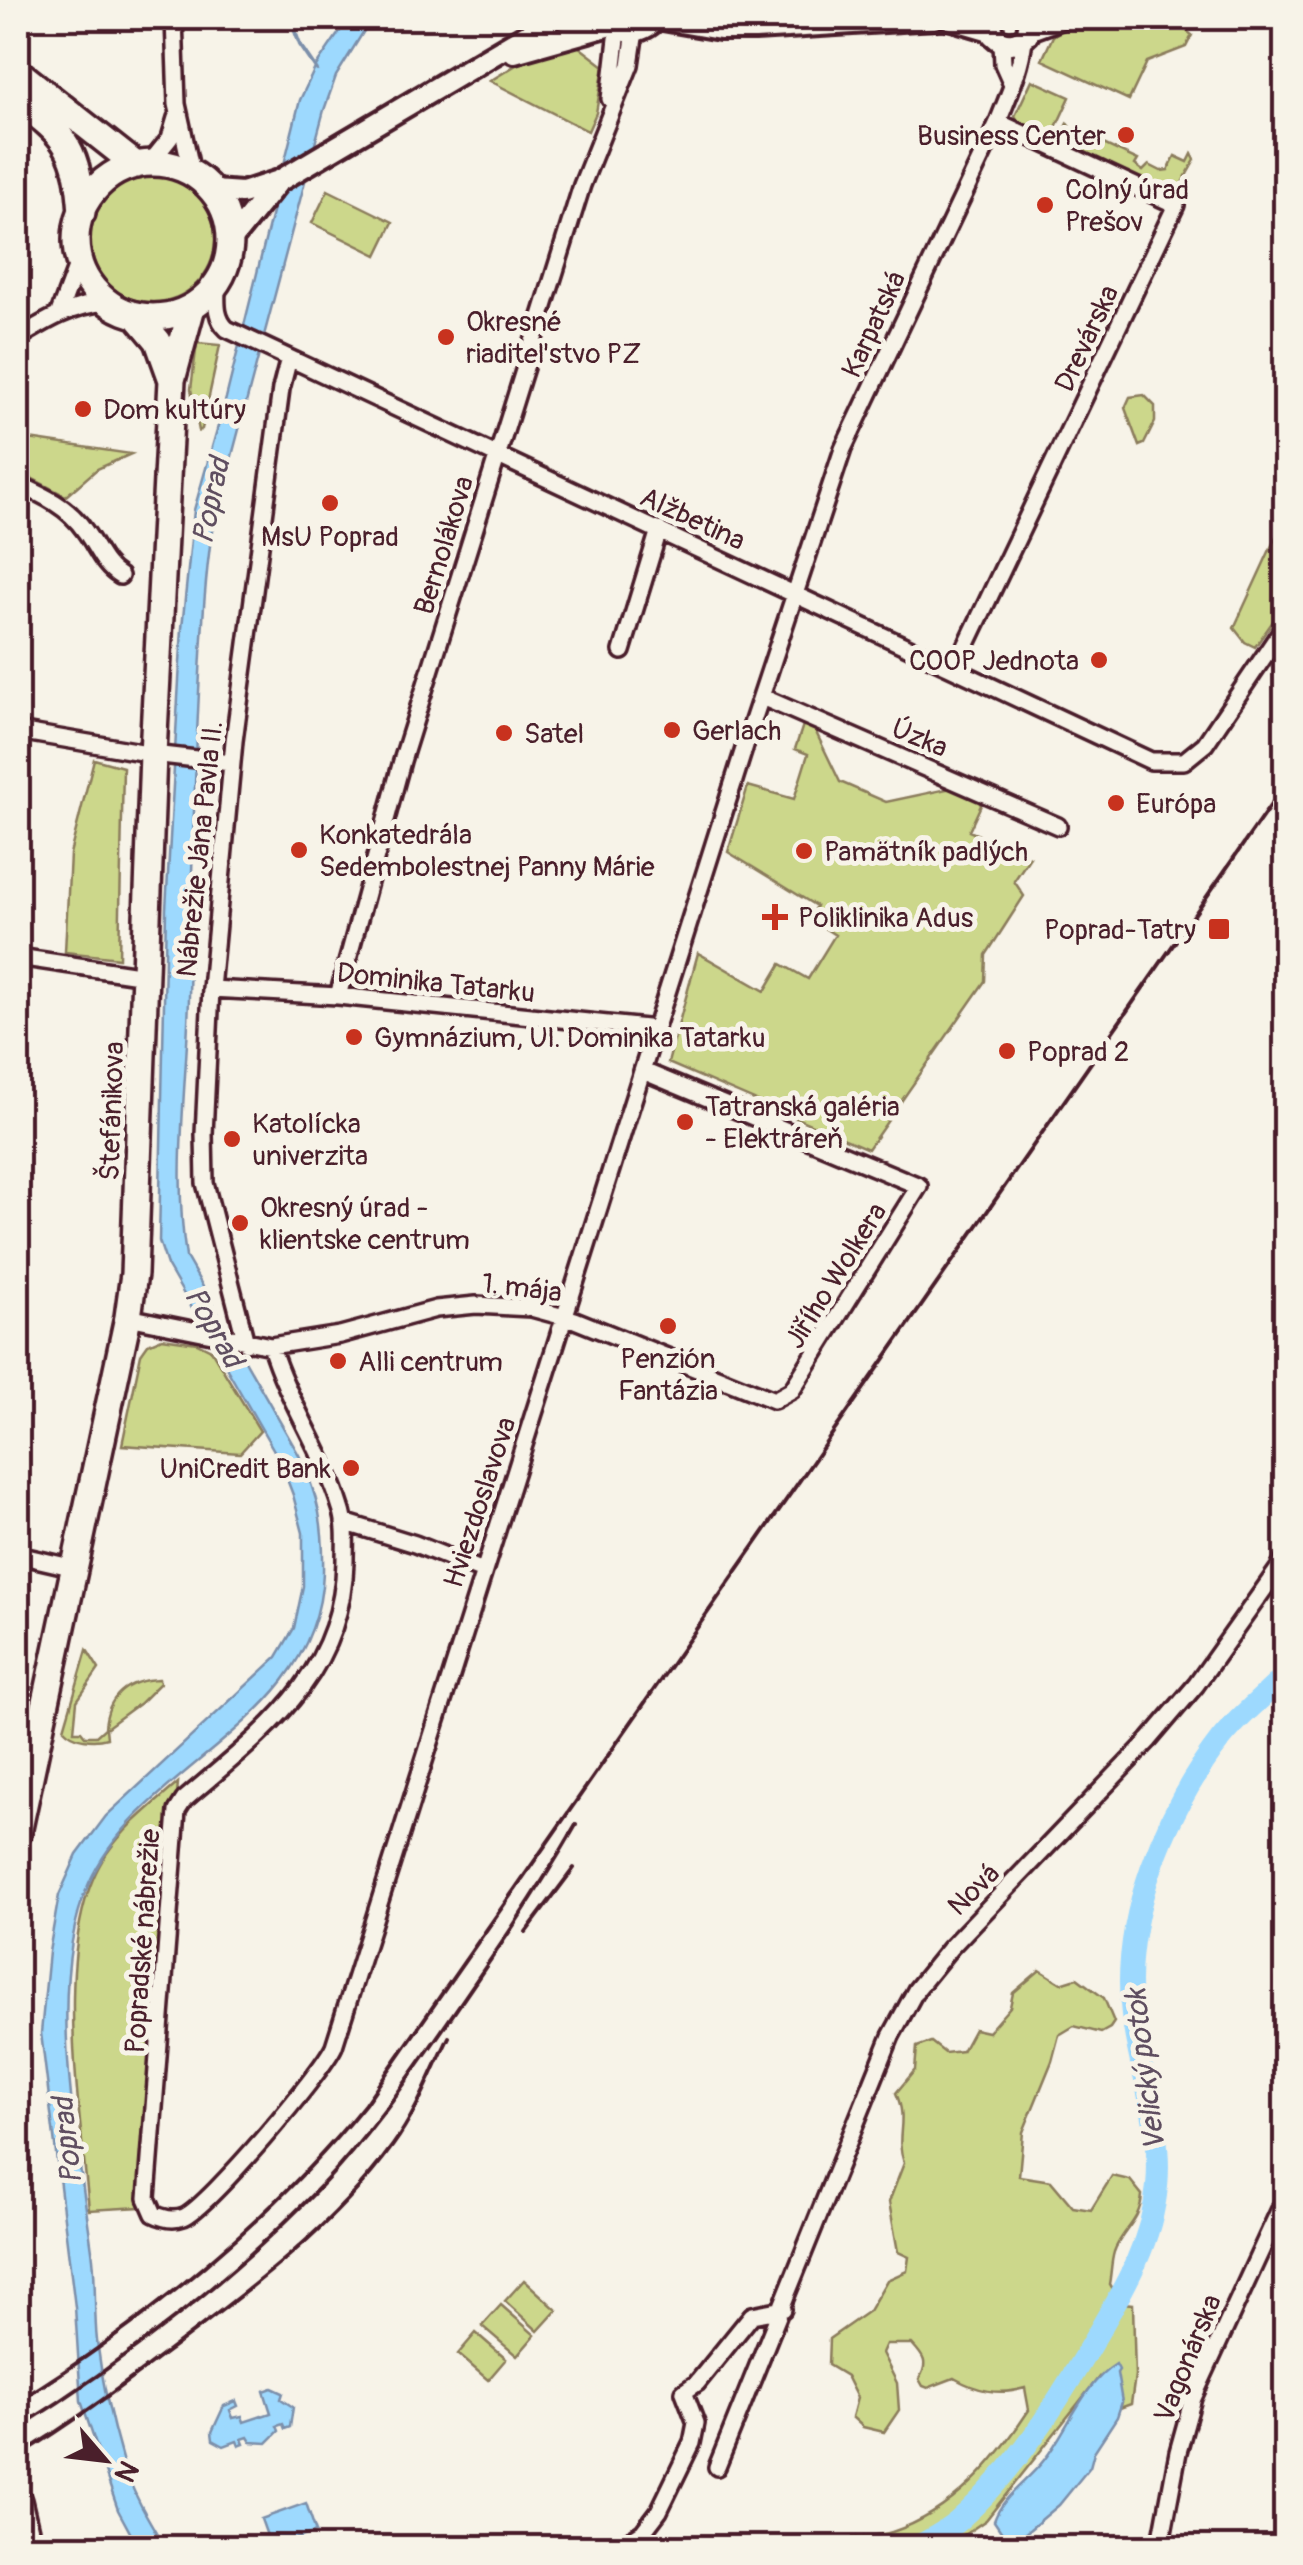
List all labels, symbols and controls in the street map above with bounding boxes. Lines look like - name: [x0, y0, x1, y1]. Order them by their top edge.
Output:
- place label: Business Center: [917, 119, 1106, 154]
- marker: Business Center: [1115, 124, 1137, 146]
- place label: Colný úrad Prešov: [1065, 173, 1189, 240]
- marker: Colný úrad Prešov: [1034, 194, 1056, 216]
- street label: Karpatská: [834, 266, 914, 384]
- street label: Drevárska: [1047, 280, 1127, 398]
- place label: Okresné riaditeľstvo PZ: [466, 305, 641, 372]
- marker: Okresné riaditeľstvo PZ: [435, 326, 457, 348]
- place label: Dom kultúry: [103, 393, 246, 428]
- marker: Dom kultúry: [72, 398, 94, 420]
- water label: Poprad: [184, 452, 239, 547]
- street label: Bernolákova: [407, 472, 482, 619]
- street label: Alžbetina: [634, 480, 750, 559]
- marker: MsU Poprad: [319, 492, 341, 514]
- place label: MsU Poprad: [261, 520, 399, 555]
- place label: COOP Jednota: [909, 644, 1079, 679]
- marker: COOP Jednota: [1088, 649, 1110, 671]
- street label: Úzka: [886, 711, 953, 766]
- place label: Gerlach: [692, 714, 781, 749]
- place label: Satel: [524, 717, 584, 752]
- street label: Nábrežie Jána Pavla II.: [170, 719, 231, 979]
- marker: Gerlach: [661, 719, 683, 741]
- marker: Satel: [493, 722, 515, 744]
- place label: Európa: [1136, 787, 1216, 822]
- marker: Európa: [1105, 792, 1127, 814]
- place label: Konkatedrála Sedembolestnej Panny Márie: [319, 818, 655, 885]
- place label: Pamätník padlých: [824, 835, 1028, 870]
- marker: Konkatedrála Sedembolestnej Panny Márie: [288, 839, 310, 861]
- marker: Pamätník padlých: [793, 840, 815, 862]
- place label: Poliklinika Adus: [798, 901, 974, 936]
- marker: Poliklinika Adus: [762, 904, 788, 930]
- place label: Poprad-Tatry: [1044, 913, 1196, 948]
- marker: Poprad-Tatry: [1206, 916, 1232, 942]
- street label: Dominika Tatarku: [335, 956, 537, 1011]
- place label: Gymnázium, Ul. Dominika Tatarku: [374, 1021, 766, 1056]
- marker: Gymnázium, Ul. Dominika Tatarku: [343, 1026, 365, 1048]
- place label: Poprad 2: [1027, 1035, 1129, 1070]
- marker: Poprad 2: [996, 1040, 1018, 1062]
- street label: Štefánikova: [93, 1041, 132, 1181]
- place label: Tatranská galéria - Elektráreň: [705, 1090, 900, 1157]
- place label: Katolícka univerzita: [252, 1107, 368, 1174]
- marker: Tatranská galéria - Elektráreň: [674, 1111, 696, 1133]
- marker: Katolícka univerzita: [221, 1128, 243, 1150]
- place label: Okresný úrad - klientske centrum: [260, 1191, 470, 1258]
- street label: Jiřího Wolkera: [778, 1196, 895, 1355]
- marker: Okresný úrad - klientske centrum: [229, 1212, 251, 1234]
- street label: 1. mája: [480, 1266, 564, 1311]
- water label: Poprad: [176, 1281, 253, 1377]
- marker: Penzión Fantázia: [657, 1315, 679, 1337]
- place label: Penzión Fantázia: [618, 1342, 718, 1409]
- place label: Alli centrum: [358, 1345, 503, 1380]
- marker: Alli centrum: [327, 1350, 349, 1372]
- street label: Hviezdoslavova: [436, 1413, 524, 1592]
- place label: UniCredit Bank: [159, 1452, 331, 1487]
- marker: UniCredit Bank: [340, 1457, 362, 1479]
- street label: Popradské nábrežie: [118, 1827, 169, 2055]
- street label: Nová: [941, 1857, 1008, 1924]
- water label: Velický potok: [1117, 1984, 1174, 2153]
- water label: Poprad: [44, 2093, 90, 2186]
- street label: Vagonárska: [1147, 2290, 1230, 2428]
- north arrow: [55, 2410, 155, 2510]
- text: N: [106, 2454, 146, 2488]

